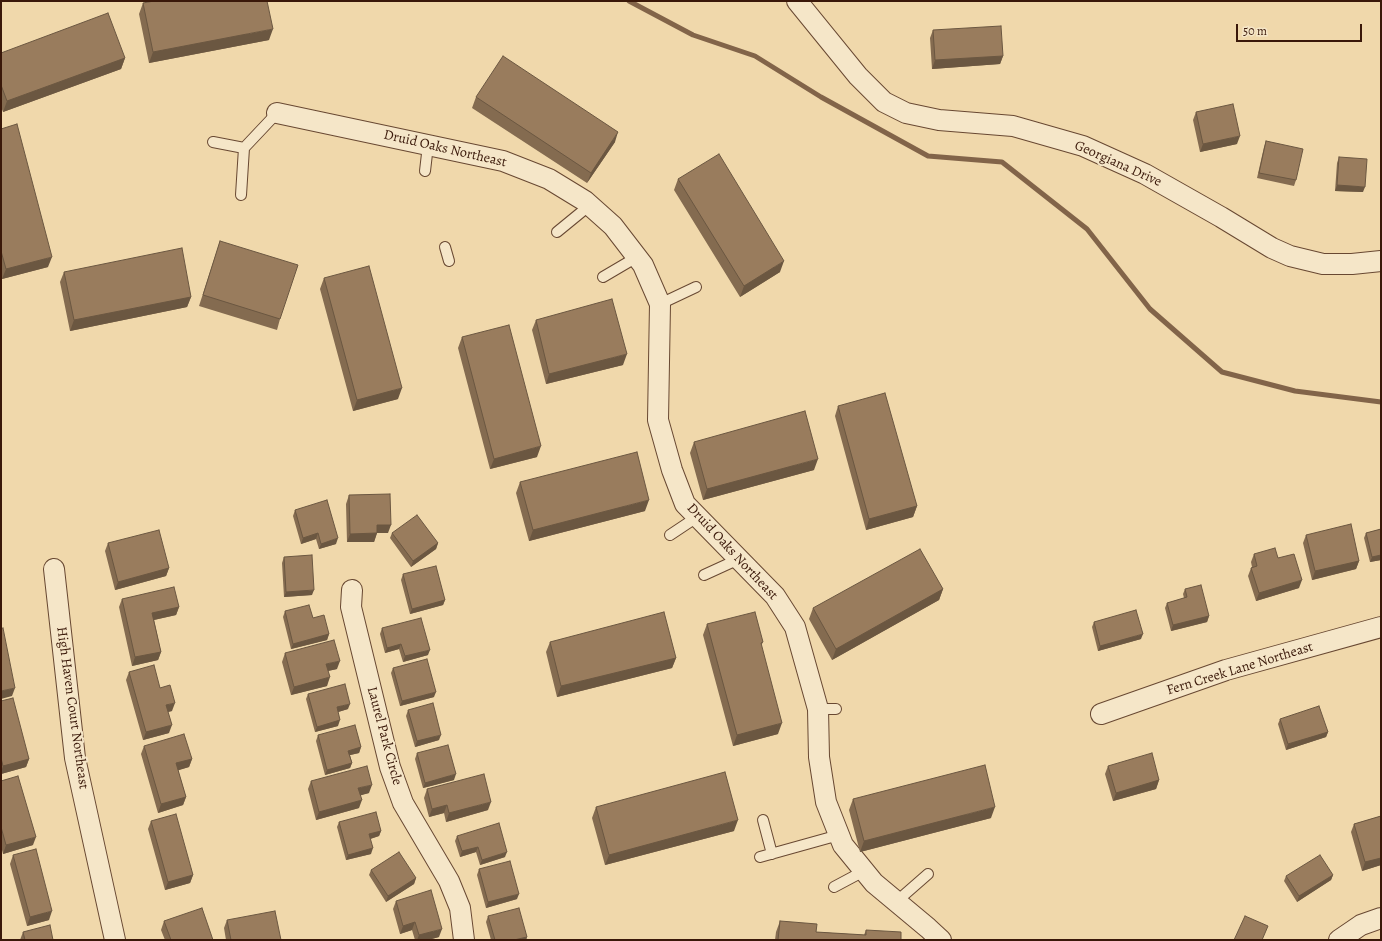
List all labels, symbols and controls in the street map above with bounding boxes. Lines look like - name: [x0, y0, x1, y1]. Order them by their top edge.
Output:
- scale bar: [1238, 16, 1364, 42]
- text: 50 m: [1243, 23, 1267, 39]
- street label: Druid Oaks Northeast: [382, 127, 508, 171]
- street label: Georgiana Drive: [1072, 137, 1164, 191]
- street label: Druid Oaks Northeast: [683, 500, 781, 604]
- street label: High Haven Court Northeast: [52, 626, 92, 790]
- street label: Fern Creek Lane Northeast: [1165, 639, 1315, 699]
- street label: Laurel Park Circle: [363, 685, 405, 787]

